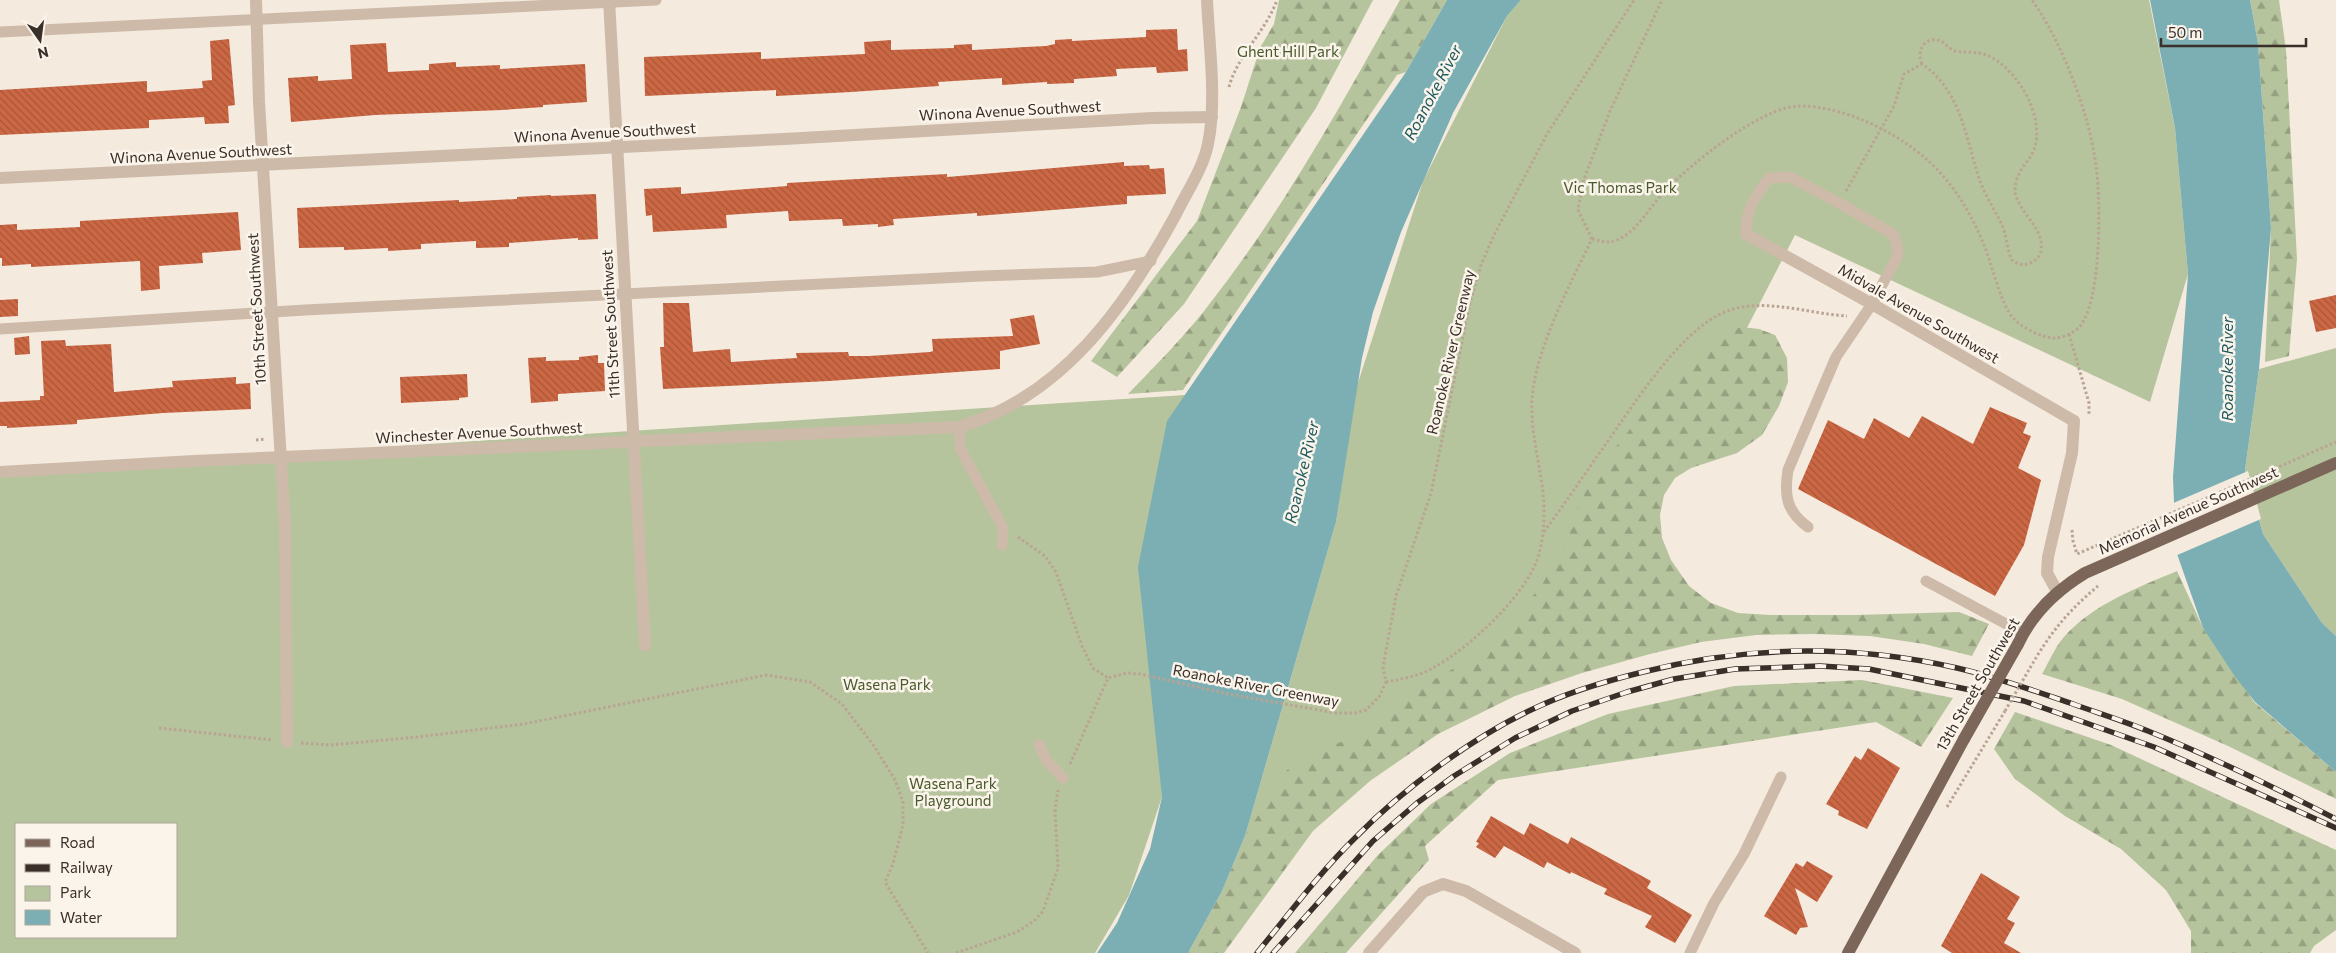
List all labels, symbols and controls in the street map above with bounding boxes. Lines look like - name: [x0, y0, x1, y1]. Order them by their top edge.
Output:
- north arrow: [15, 15, 65, 65]
- scale bar: [2161, 15, 2306, 47]
- text: 50 m: [2168, 23, 2202, 41]
- water label: Roanoke River: [1399, 41, 1465, 143]
- park label: Ghent Hill Park: [1237, 42, 1339, 60]
- text: N: [36, 44, 50, 63]
- street label: Winona Avenue Southwest: [919, 96, 1101, 124]
- street label: Winona Avenue Southwest: [514, 118, 696, 146]
- street label: Winona Avenue Southwest: [110, 139, 292, 167]
- park label: Vic Thomas Park: [1563, 178, 1677, 196]
- street label: 10th Street Southwest: [243, 232, 269, 386]
- street label: 11th Street Southwest: [597, 249, 623, 399]
- street label: Midvale Avenue Southwest: [1835, 259, 2003, 367]
- street label: Roanoke River Greenway: [1422, 267, 1478, 436]
- water label: Roanoke River: [2217, 316, 2236, 421]
- street label: Winchester Avenue Southwest: [375, 418, 583, 446]
- water label: Roanoke River: [1280, 418, 1322, 525]
- street label: Memorial Avenue Southwest: [2095, 462, 2281, 558]
- street label: 13th Street Southwest: [1931, 614, 2023, 754]
- street label: Roanoke River Greenway: [1171, 660, 1341, 710]
- park label: Wasena Park: [843, 675, 931, 693]
- park label: Wasena Park Playground: [909, 774, 997, 809]
- legend: [15, 823, 178, 938]
- text: Road: [60, 833, 95, 851]
- text: Railway: [60, 858, 113, 876]
- text: Park: [60, 883, 91, 901]
- text: Water: [60, 908, 102, 926]

